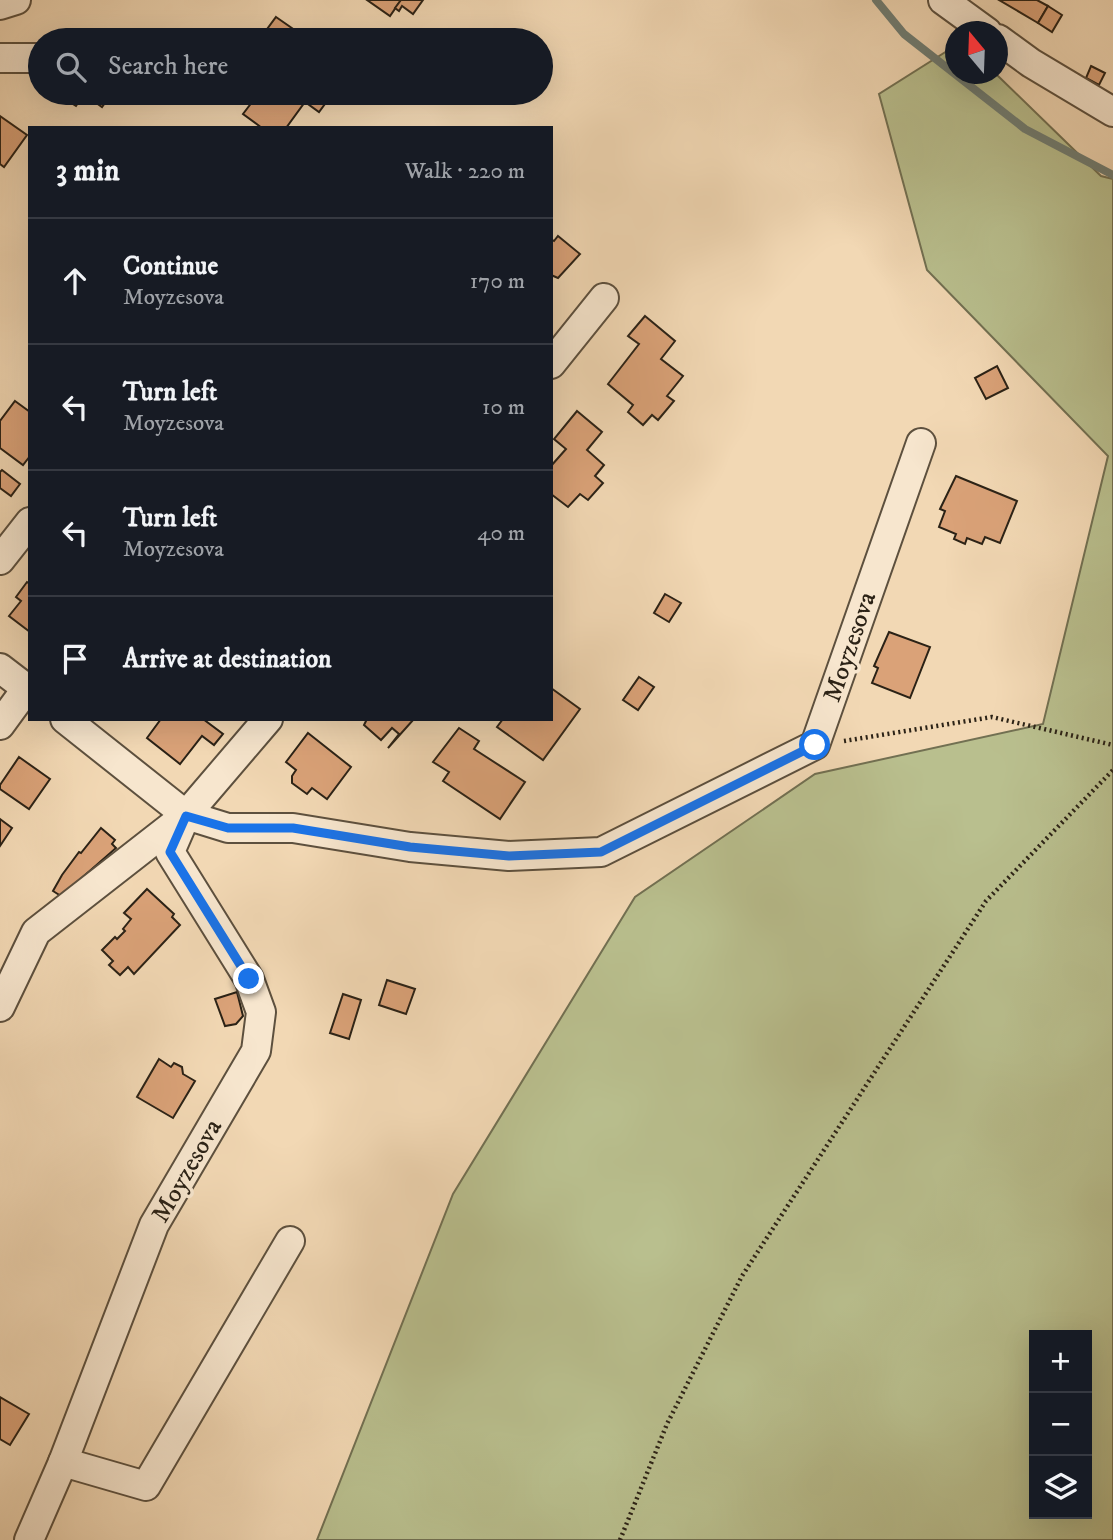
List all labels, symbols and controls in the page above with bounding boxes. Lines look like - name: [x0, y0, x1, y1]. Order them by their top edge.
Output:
- north arrow: [945, 21, 1008, 84]
- search box: [28, 28, 553, 105]
- icon: search: [52, 48, 90, 86]
- text: Search here: [108, 50, 228, 83]
- text: 3 min: [56, 153, 120, 190]
- text: Walk · 220 m: [405, 157, 525, 186]
- text: Continue: [123, 250, 218, 283]
- icon: ahead: [56, 262, 94, 300]
- text: 170 m: [470, 267, 525, 296]
- text: Moyzesova: [123, 283, 224, 312]
- text: Turn left: [123, 376, 217, 409]
- icon: left: [56, 388, 94, 426]
- text: 10 m: [482, 393, 525, 422]
- text: Moyzesova: [123, 409, 224, 438]
- text: Turn left: [123, 502, 217, 535]
- icon: left: [56, 514, 94, 552]
- text: 40 m: [477, 519, 525, 548]
- text: Moyzesova: [123, 535, 224, 564]
- street label: Moyzesova: [816, 588, 884, 706]
- icon: arrive: [56, 640, 94, 678]
- text: Arrive at destination: [123, 643, 332, 676]
- route start: [799, 729, 830, 760]
- route end: [233, 963, 264, 994]
- street label: Moyzesova: [144, 1113, 230, 1229]
- map controls: [1029, 1330, 1092, 1519]
- button: +: [1029, 1330, 1092, 1393]
- button: −: [1029, 1393, 1092, 1456]
- button: layers: [1029, 1456, 1092, 1519]

